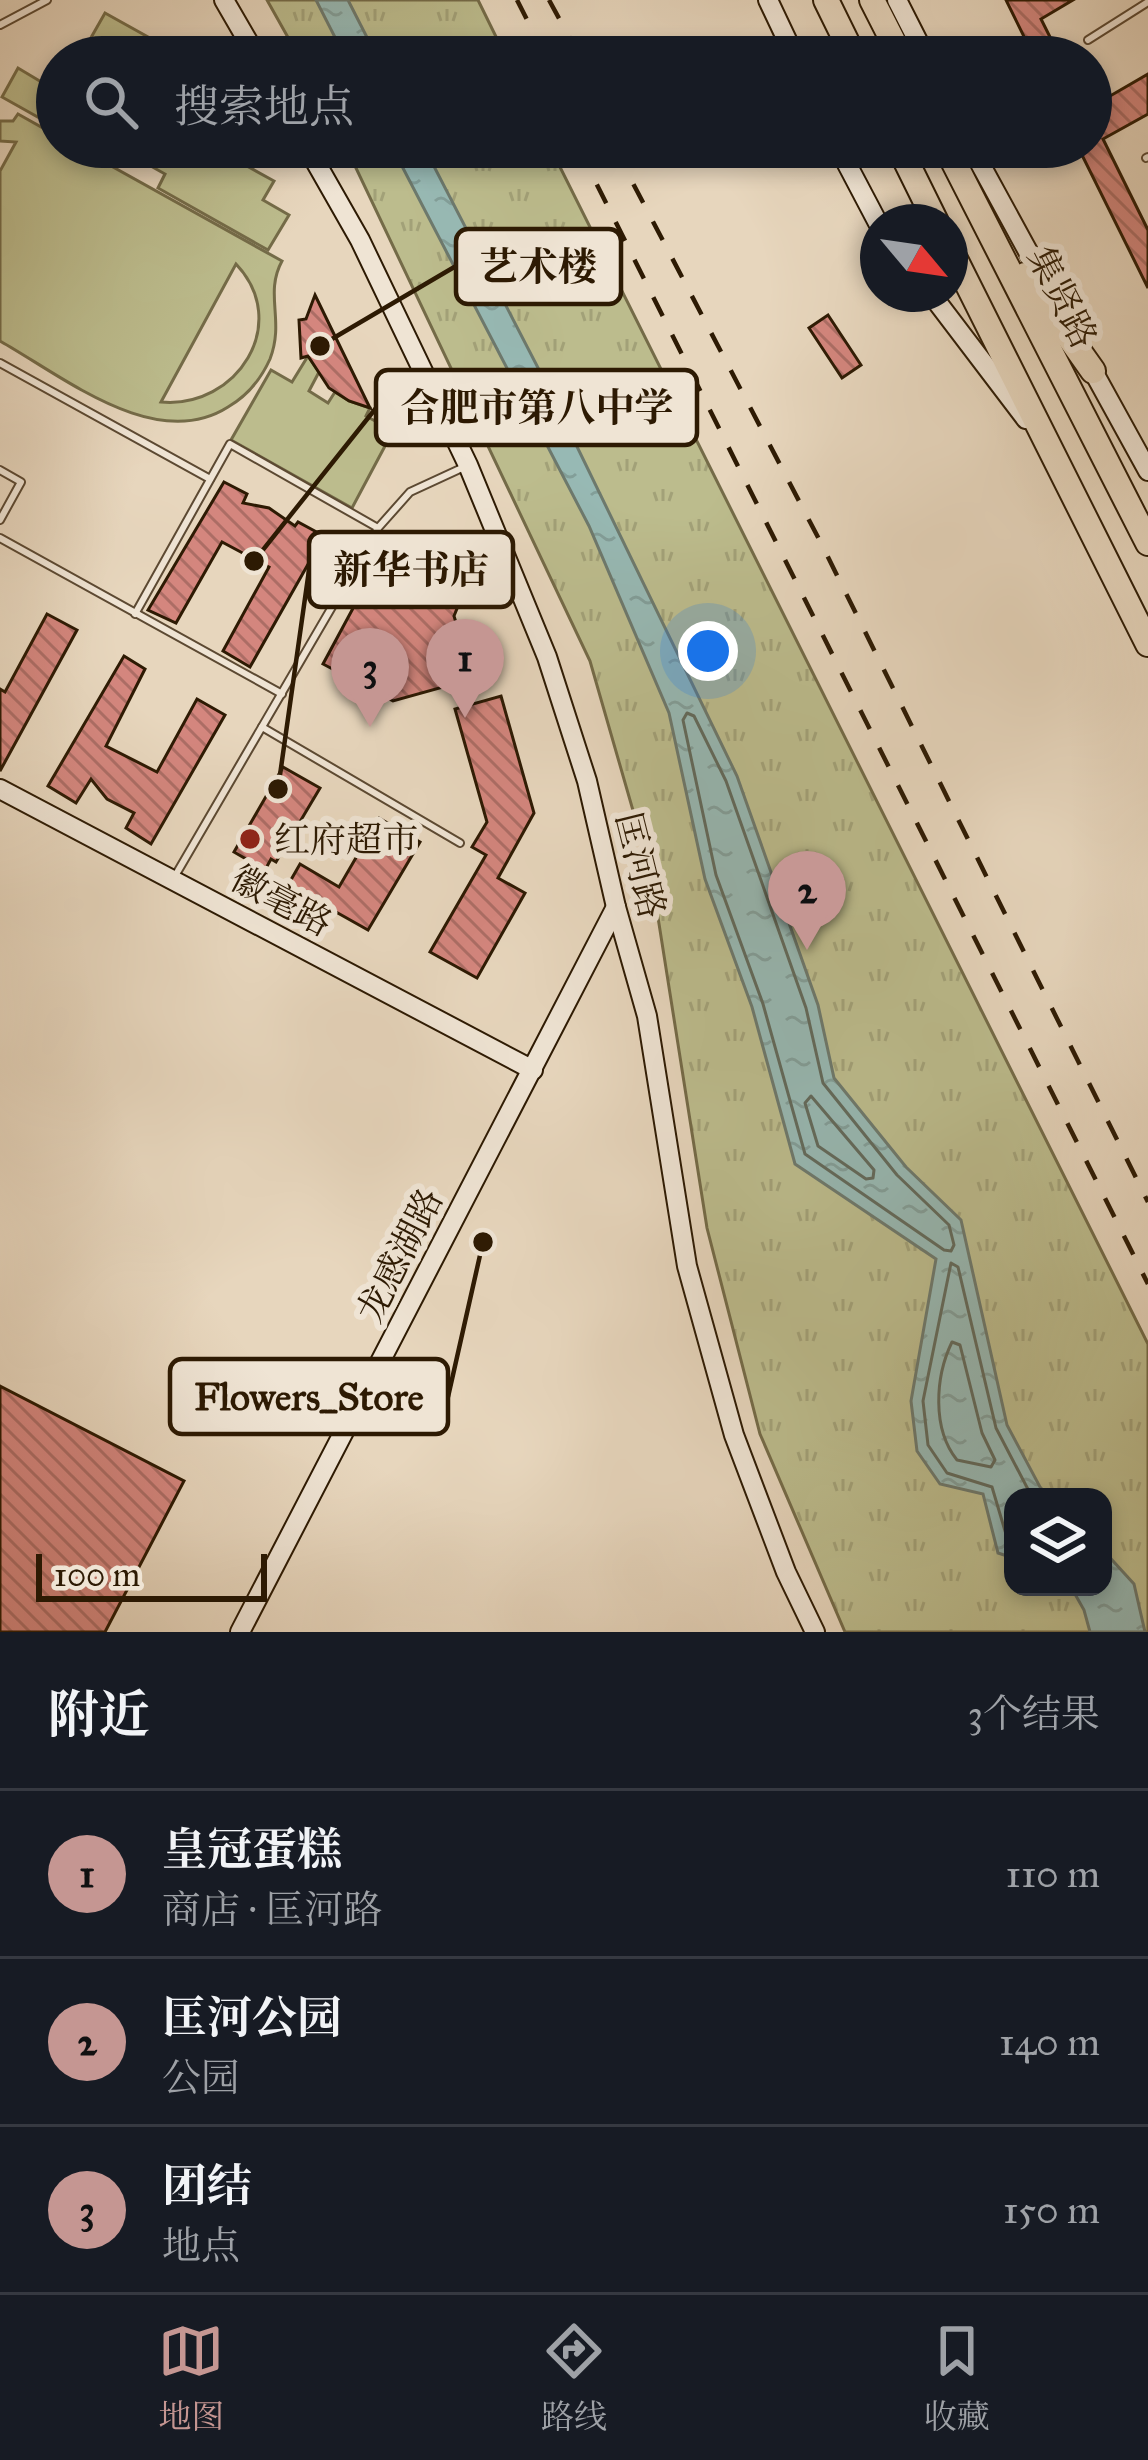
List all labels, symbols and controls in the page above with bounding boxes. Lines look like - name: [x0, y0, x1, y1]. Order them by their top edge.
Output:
- search box: [36, 36, 1112, 168]
- icon: search: [78, 69, 144, 135]
- text: 搜索地点: [174, 79, 354, 134]
- north arrow: [860, 204, 968, 312]
- callout: 艺术楼: [456, 229, 621, 304]
- street label: 集贤路: [1018, 239, 1106, 356]
- text: 艺术楼: [479, 243, 597, 291]
- callout: 合肥市第八中学: [376, 370, 697, 445]
- text: 合肥市第八中学: [400, 384, 674, 432]
- callout: 新华书店: [309, 532, 513, 607]
- text: 新华书店: [333, 546, 489, 594]
- pin: 1: [426, 619, 504, 718]
- your location: [678, 621, 738, 681]
- pin: 3: [331, 628, 409, 727]
- street label: 匡河路: [606, 808, 674, 923]
- place label: 红府超市: [274, 818, 418, 862]
- marker: 红府超市: [237, 826, 263, 852]
- pin: 2: [768, 851, 846, 950]
- street label: 徽毫路: [224, 856, 340, 946]
- street label: 龙感湖路: [348, 1181, 452, 1330]
- callout: Flowers_Store: [170, 1359, 448, 1434]
- text: Flowers_Store: [194, 1373, 424, 1421]
- map controls: [1004, 1488, 1112, 1596]
- button: layers: [1004, 1488, 1112, 1596]
- scale bar: [36, 1548, 267, 1601]
- text: 100 m: [54, 1555, 140, 1595]
- text: 附近: [48, 1684, 150, 1746]
- text: 3个结果: [967, 1690, 1100, 1738]
- text: 皇冠蛋糕: [162, 1822, 342, 1877]
- text: 1: [79, 1850, 95, 1898]
- text: 110 m: [1005, 1850, 1100, 1898]
- text: 商店 · 匡河路: [162, 1886, 382, 1934]
- text: 匡河公园: [162, 1990, 342, 2045]
- text: 2: [77, 2018, 97, 2066]
- text: 140 m: [999, 2018, 1100, 2066]
- text: 公园: [162, 2054, 240, 2102]
- text: 团结: [162, 2158, 252, 2213]
- text: 3: [79, 2186, 95, 2234]
- text: 150 m: [1003, 2186, 1100, 2234]
- text: 地点: [162, 2222, 240, 2270]
- tab: 地图: [158, 2318, 224, 2437]
- tab: 路线: [541, 2318, 607, 2437]
- tab: 收藏: [924, 2318, 990, 2437]

